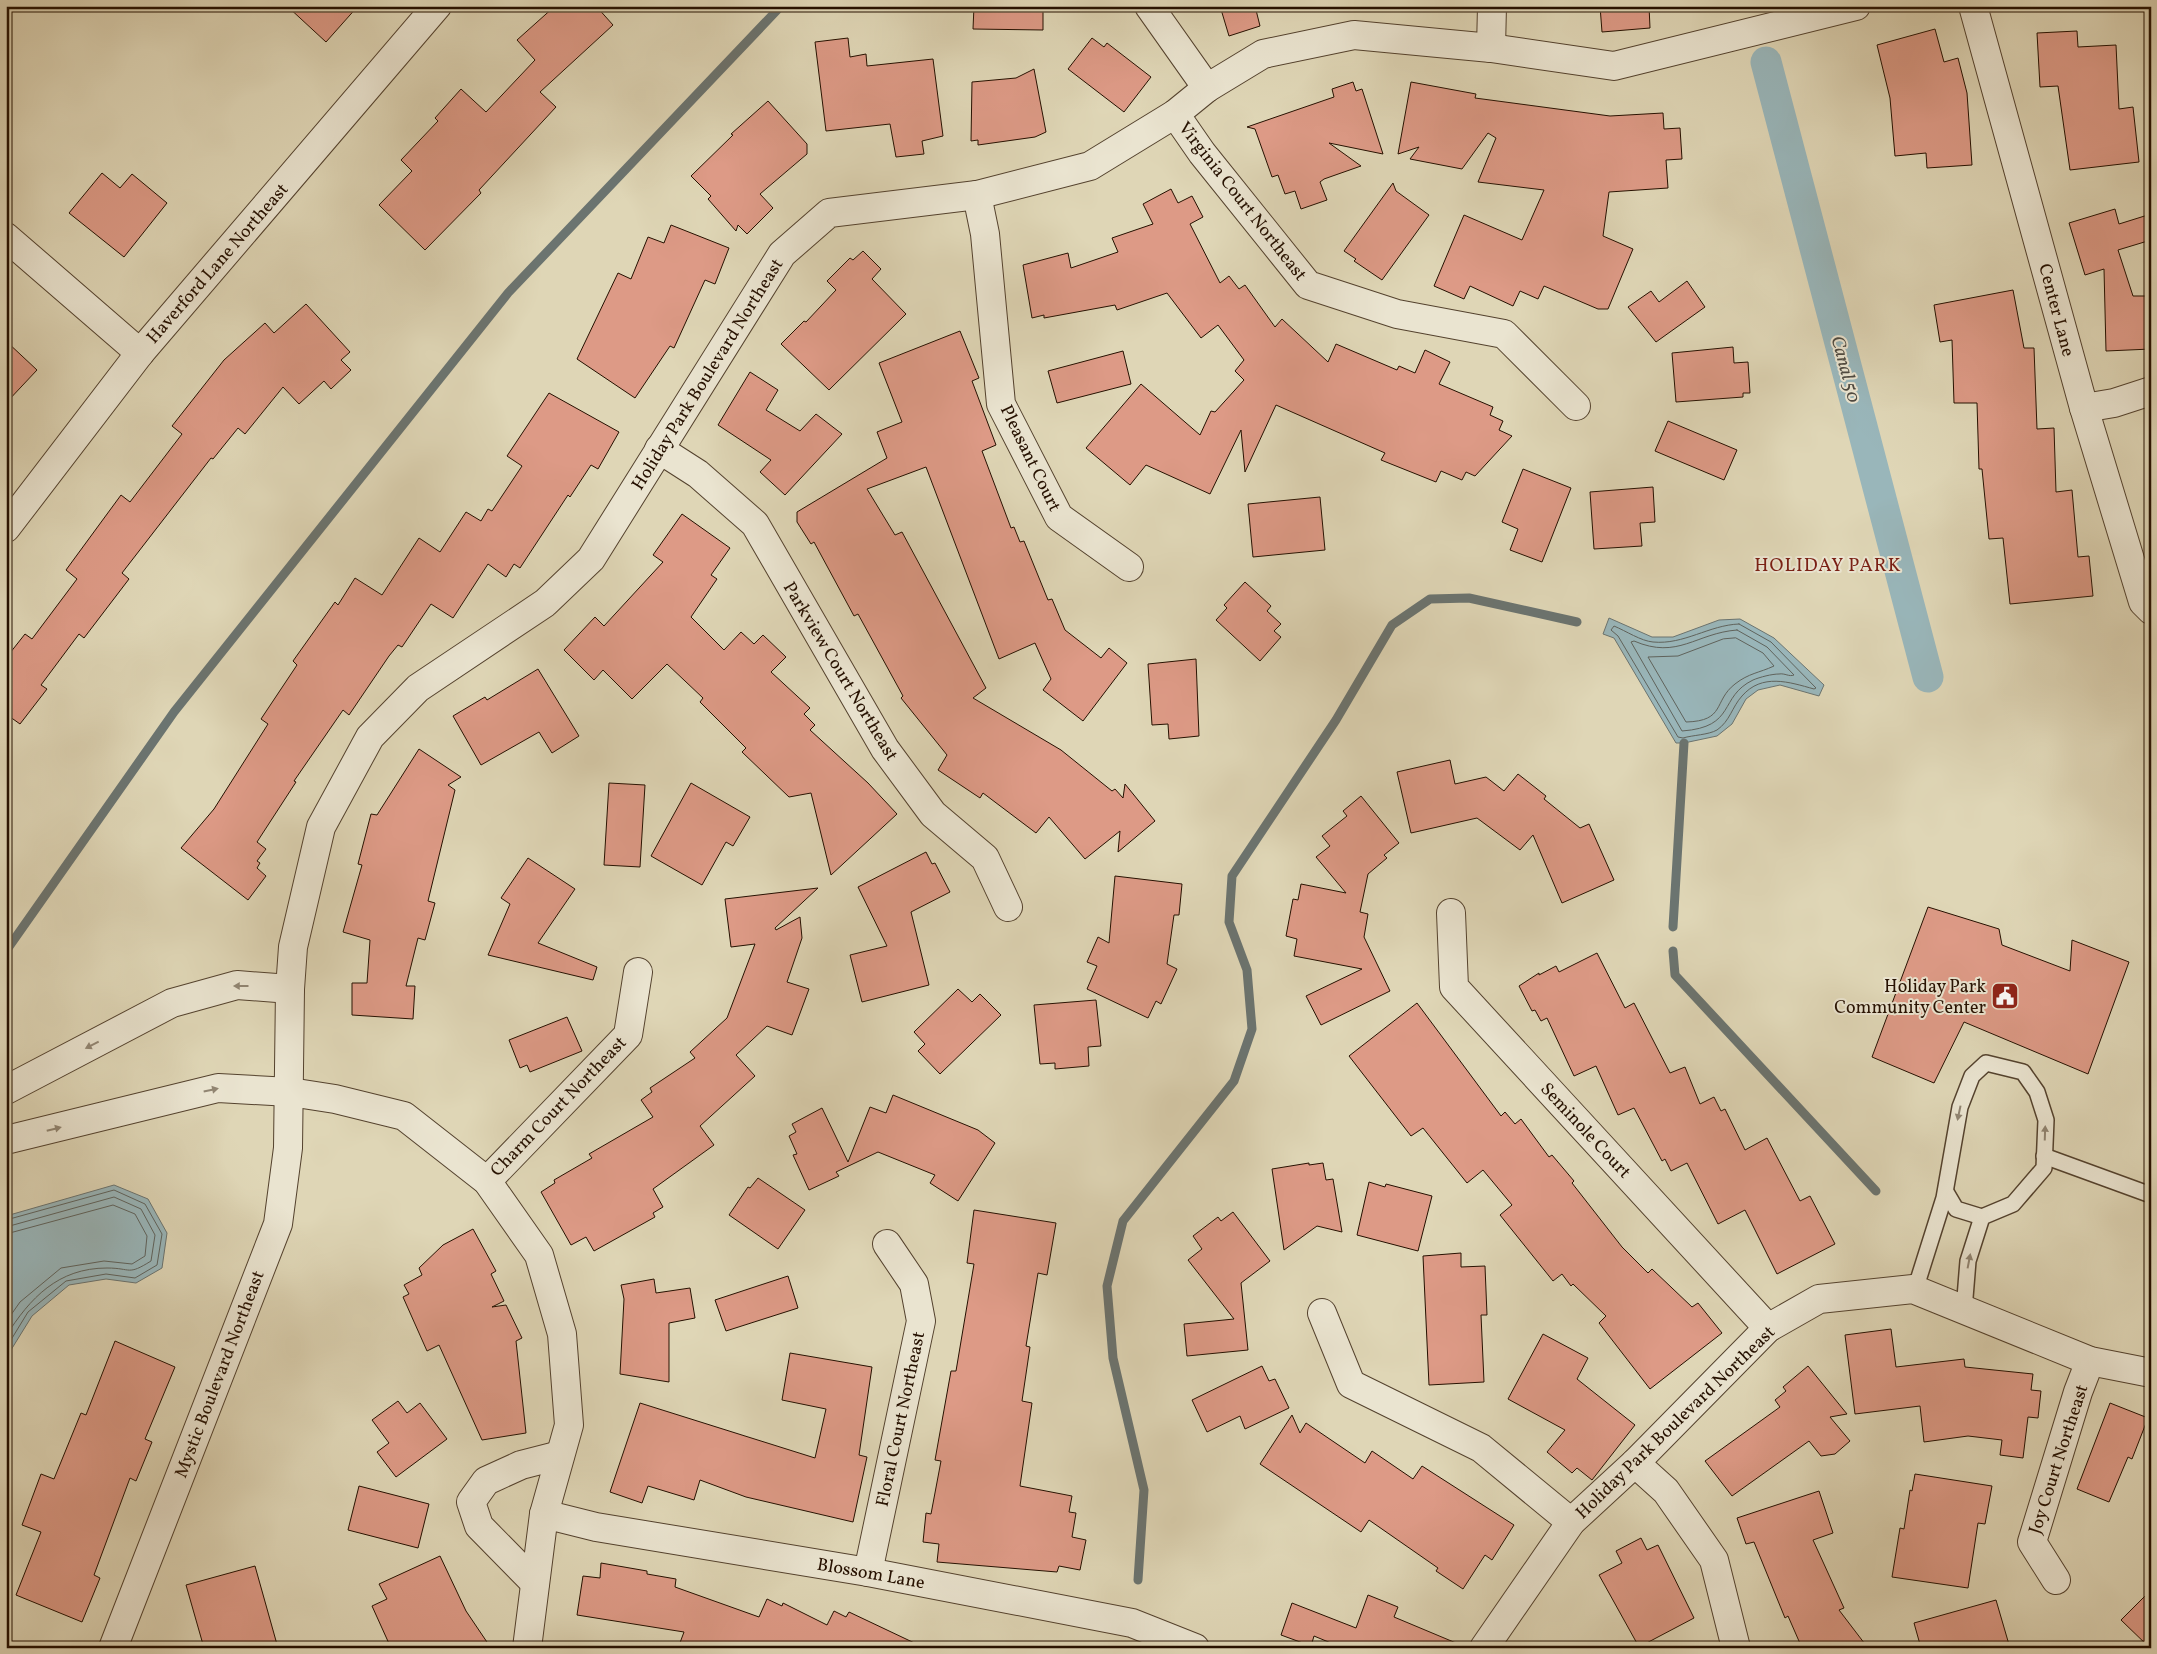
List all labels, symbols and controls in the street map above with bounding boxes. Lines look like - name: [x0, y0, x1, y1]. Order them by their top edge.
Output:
- street label: Virginia Court Northeast: [1172, 117, 1312, 287]
- street label: Haverford Lane Northeast: [141, 178, 295, 350]
- street label: Holiday Park Boulevard Northeast: [626, 254, 790, 495]
- street label: Center Lane: [2031, 261, 2080, 360]
- water label: Canal 50: [1824, 333, 1867, 406]
- street label: Pleasant Court: [993, 401, 1066, 516]
- district label: HOLIDAY PARK: [1754, 553, 1902, 579]
- street label: Parkview Court Northeast: [776, 577, 903, 766]
- place label: Holiday Park Community Center: [1834, 975, 1986, 1021]
- public building icon: Holiday Park Community Center: [1990, 981, 2020, 1011]
- one-way arrow: [233, 982, 249, 990]
- street label: Charm Court Northeast: [485, 1031, 633, 1183]
- one-way arrow: [85, 1041, 99, 1049]
- street label: Seminole Court: [1534, 1078, 1636, 1184]
- one-way arrow: [204, 1086, 219, 1094]
- one-way arrow: [1955, 1105, 1963, 1121]
- one-way arrow: [46, 1125, 61, 1133]
- one-way arrow: [2042, 1125, 2050, 1141]
- one-way arrow: [1966, 1253, 1974, 1269]
- street label: Mystic Boulevard Northeast: [169, 1267, 272, 1482]
- street label: Holiday Park Boulevard Northeast: [1571, 1321, 1781, 1525]
- street label: Floral Court Northeast: [871, 1329, 932, 1509]
- street label: Joy Court Northeast: [2023, 1381, 2095, 1538]
- street label: Blossom Lane: [815, 1553, 927, 1596]

